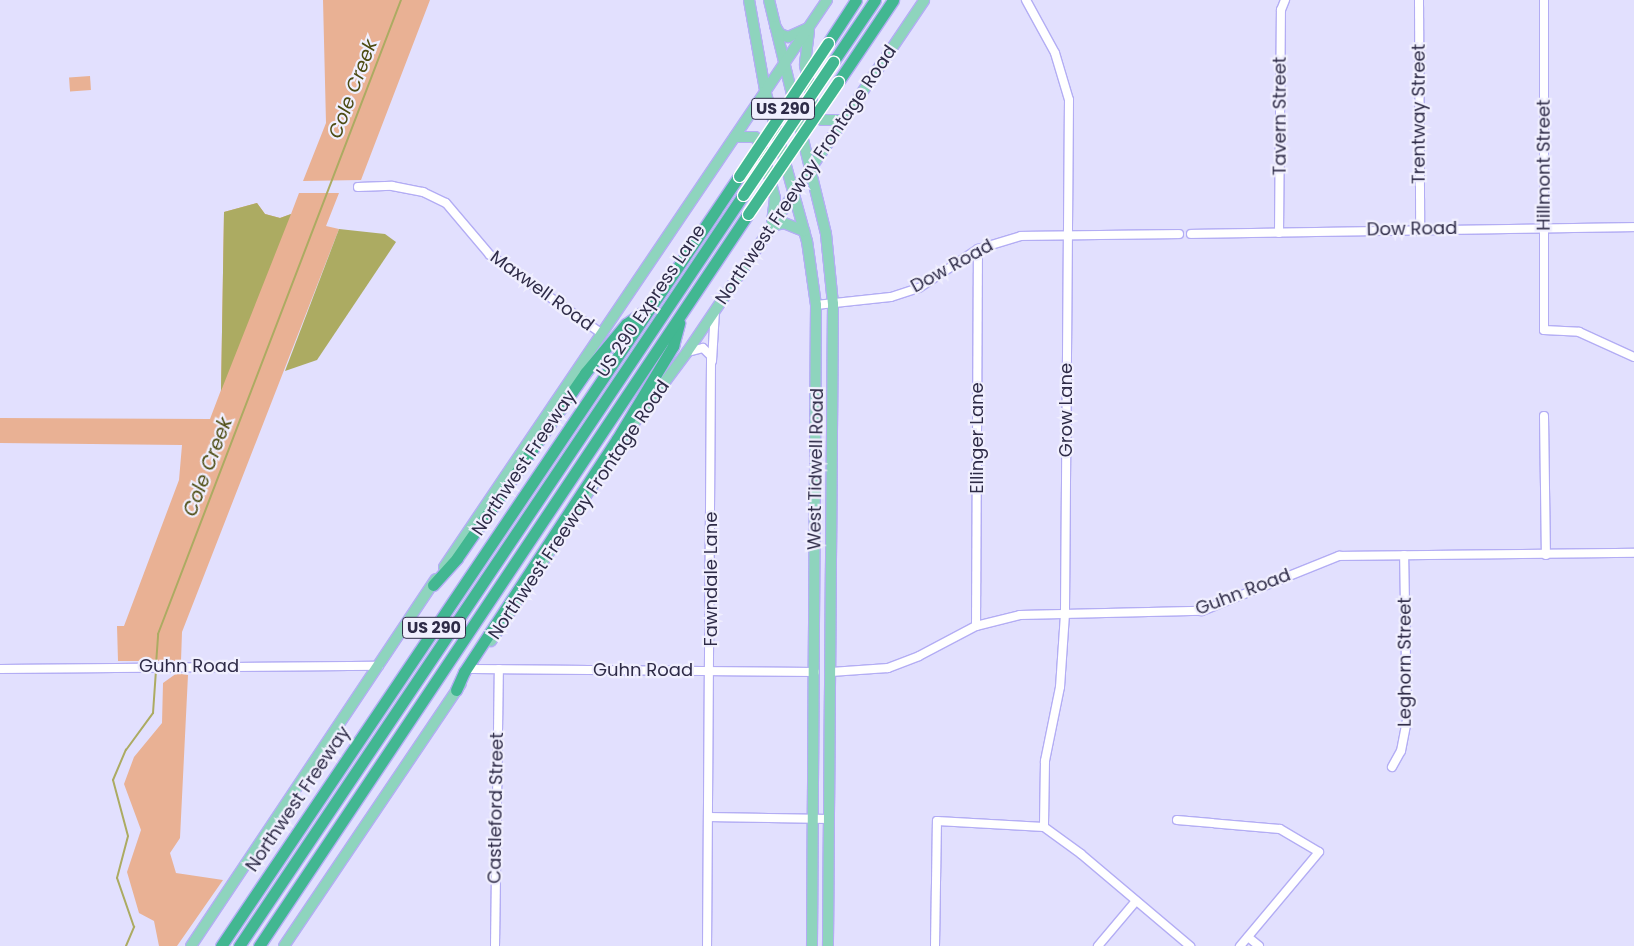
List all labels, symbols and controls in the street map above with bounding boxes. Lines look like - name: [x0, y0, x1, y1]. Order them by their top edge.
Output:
- water label: Cole Creek: [324, 36, 382, 142]
- street label: Northwest Freeway Frontage Road: [711, 41, 901, 309]
- street label: Trentway Street: [1408, 44, 1430, 184]
- street label: Tavern Street: [1269, 57, 1291, 175]
- road number: US 290: [750, 96, 816, 122]
- street label: Hillmont Street: [1533, 99, 1555, 231]
- street label: Dow Road: [1367, 217, 1457, 241]
- street label: US 290 Express Lane: [592, 221, 710, 381]
- street label: Dow Road: [907, 235, 997, 297]
- street label: Maxwell Road: [486, 246, 598, 336]
- street label: Grow Lane: [1055, 363, 1077, 457]
- street label: Northwest Freeway Frontage Road: [484, 376, 674, 644]
- street label: Ellinger Lane: [966, 382, 988, 494]
- street label: Northwest Freeway: [467, 386, 581, 540]
- street label: West Tidwell Road: [804, 388, 828, 550]
- water label: Cole Creek: [179, 414, 237, 520]
- street label: Fawndale Lane: [700, 512, 722, 646]
- street label: Guhn Road: [1192, 564, 1294, 620]
- street label: Leghorn Street: [1394, 597, 1416, 727]
- road number: US 290: [402, 614, 466, 641]
- street label: Guhn Road: [139, 655, 239, 677]
- street label: Guhn Road: [593, 659, 693, 681]
- street label: Northwest Freeway: [241, 722, 355, 876]
- street label: Castleford Street: [484, 732, 508, 884]

